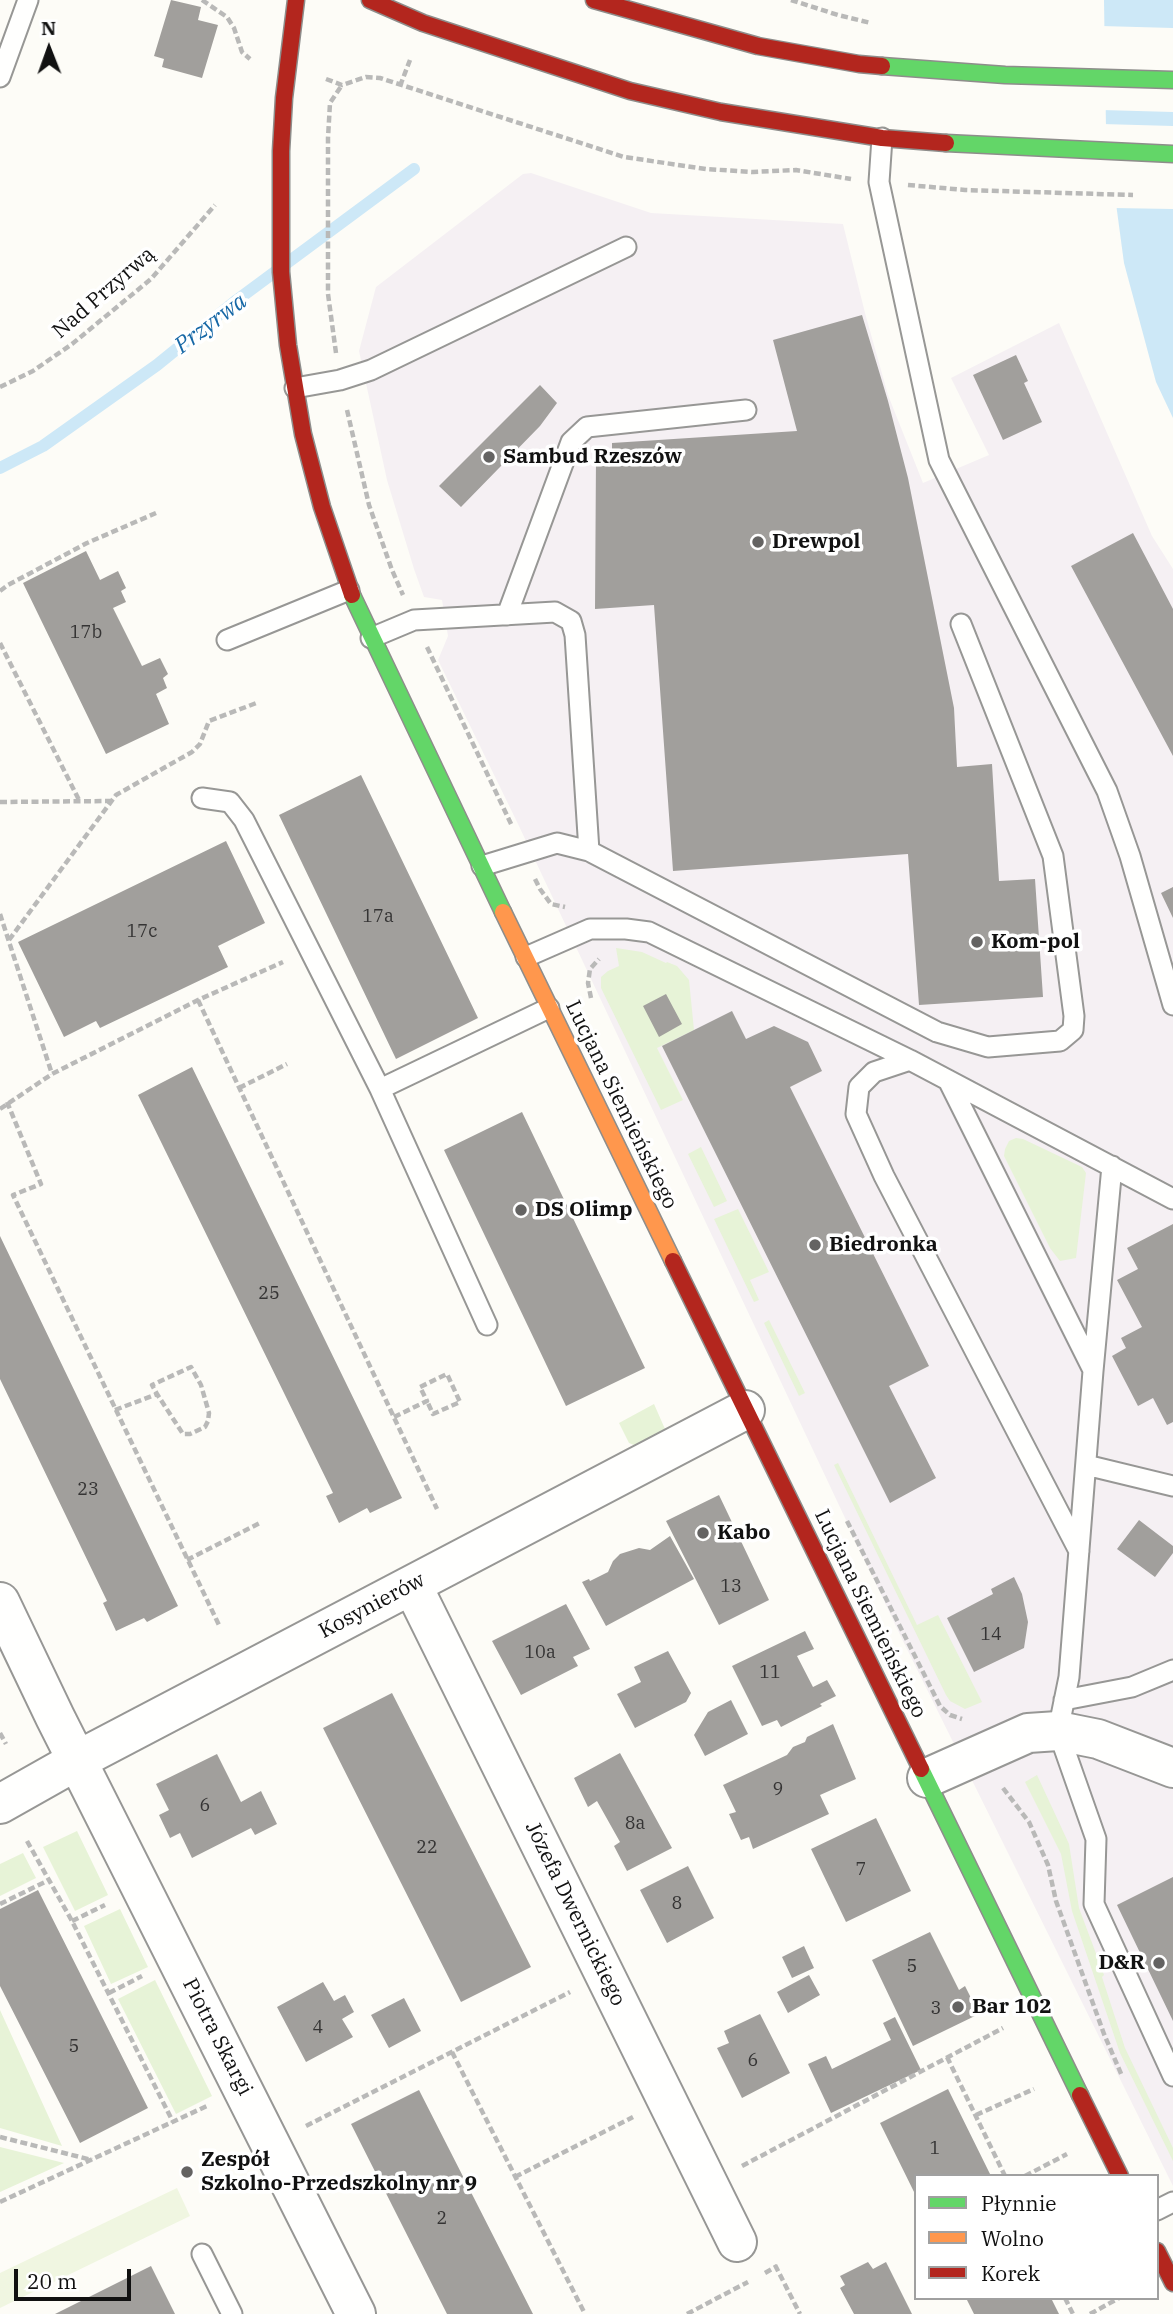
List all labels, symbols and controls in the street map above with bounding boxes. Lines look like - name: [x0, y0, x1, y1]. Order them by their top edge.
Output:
- north arrow: [14, 14, 84, 84]
- text: N: [41, 16, 56, 40]
- street label: Nad Przyrwą: [48, 242, 160, 344]
- water label: Przyrwa: [169, 288, 253, 360]
- place label: Sambud Rzeszów: [503, 444, 682, 470]
- marker: Sambud Rzeszów: [481, 449, 497, 465]
- place label: Drewpol: [772, 529, 860, 555]
- marker: Drewpol: [750, 534, 766, 550]
- house number: 17b: [70, 622, 102, 644]
- house number: 17a: [362, 906, 394, 928]
- house number: 17c: [127, 921, 157, 943]
- place label: Kom-pol: [991, 929, 1080, 955]
- marker: Kom-pol: [969, 934, 985, 950]
- street label: Lucjana Siemieńskiego: [560, 997, 682, 1213]
- place label: DS Olimp: [535, 1197, 632, 1223]
- marker: DS Olimp: [513, 1202, 529, 1218]
- place label: Biedronka: [829, 1232, 938, 1258]
- marker: Biedronka: [807, 1237, 823, 1253]
- house number: 25: [258, 1283, 280, 1305]
- house number: 23: [77, 1479, 99, 1501]
- street label: Lucjana Siemieńskiego: [809, 1506, 931, 1722]
- place label: Kabo: [717, 1520, 770, 1546]
- marker: Kabo: [695, 1525, 711, 1541]
- street label: Kosynierów: [315, 1568, 429, 1644]
- house number: 13: [720, 1576, 742, 1598]
- house number: 14: [980, 1624, 1002, 1646]
- house number: 10a: [524, 1642, 556, 1664]
- house number: 11: [759, 1662, 781, 1684]
- house number: 9: [773, 1779, 783, 1801]
- house number: 6: [200, 1795, 210, 1817]
- house number: 8a: [625, 1813, 645, 1835]
- street label: Józefa Dwernickiego: [519, 1818, 631, 2010]
- house number: 22: [416, 1837, 438, 1859]
- house number: 7: [856, 1859, 866, 1881]
- house number: 8: [672, 1893, 682, 1915]
- place label: D&R: [1099, 1950, 1145, 1976]
- marker: D&R: [1151, 1955, 1167, 1971]
- house number: 5: [907, 1956, 917, 1978]
- street label: Piotra Skargi: [177, 1974, 257, 2100]
- place label: Bar 102: [972, 1994, 1052, 2020]
- house number: 3: [931, 1998, 941, 2020]
- marker: Bar 102: [950, 1999, 966, 2015]
- house number: 4: [313, 2017, 323, 2039]
- house number: 5: [69, 2036, 79, 2058]
- house number: 6: [748, 2050, 758, 2072]
- house number: 1: [930, 2138, 940, 2160]
- place label: Zespół Szkolno-Przedszkolny nr 9: [201, 2147, 477, 2197]
- marker: Zespół Szkolno-Przedszkolny nr 9: [179, 2164, 195, 2180]
- legend: [914, 2174, 1159, 2300]
- text: Płynnie: [981, 2189, 1057, 2217]
- house number: 2: [437, 2208, 447, 2230]
- text: Wolno: [981, 2224, 1044, 2252]
- scale bar: [18, 2254, 135, 2298]
- text: Korek: [981, 2259, 1040, 2287]
- text: 20 m: [27, 2267, 77, 2295]

